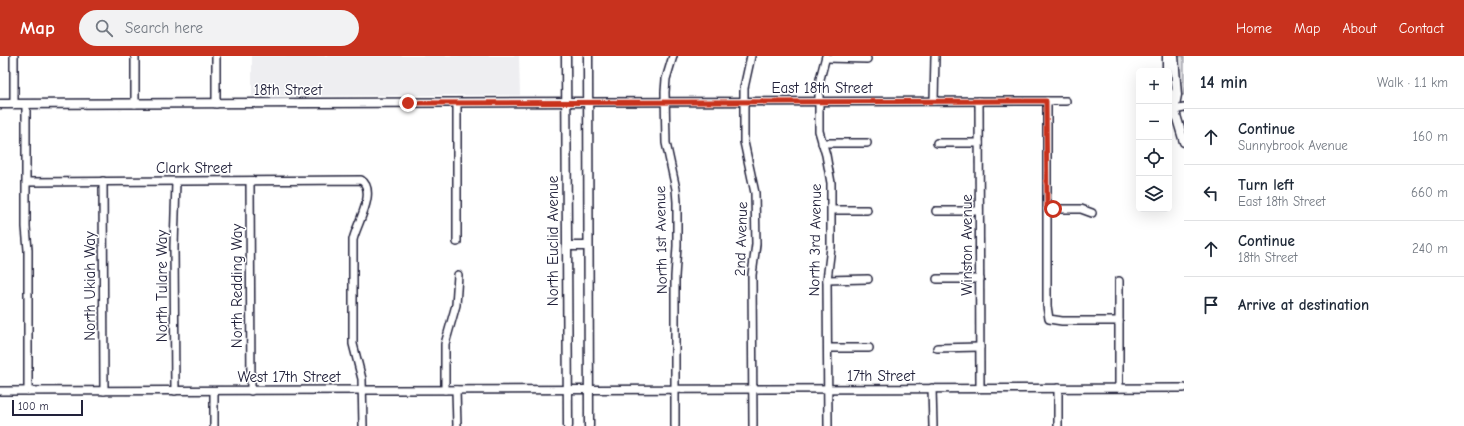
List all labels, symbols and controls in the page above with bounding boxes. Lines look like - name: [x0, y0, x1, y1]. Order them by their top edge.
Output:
- search box: [79, 10, 359, 46]
- text: Map: [20, 17, 55, 39]
- icon: search: [93, 17, 115, 39]
- text: Search here: [125, 19, 203, 37]
- text: Home: [1236, 20, 1272, 37]
- text: Map: [1294, 20, 1320, 37]
- text: About: [1342, 20, 1377, 37]
- text: Contact: [1399, 20, 1444, 37]
- map controls: [1136, 68, 1172, 212]
- button: +: [1136, 68, 1172, 104]
- text: 14 min: [1200, 73, 1247, 92]
- text: Walk · 1.1 km: [1377, 75, 1448, 90]
- street label: East 18th Street: [772, 79, 873, 97]
- street label: 18th Street: [254, 81, 323, 99]
- route end: [399, 94, 417, 112]
- button: −: [1136, 104, 1172, 140]
- text: Continue: [1238, 120, 1295, 138]
- icon: ahead: [1200, 126, 1222, 148]
- text: 160 m: [1413, 129, 1448, 144]
- text: Sunnybrook Avenue: [1238, 138, 1348, 153]
- button: locate: [1136, 140, 1172, 176]
- street label: Clark Street: [156, 159, 233, 177]
- street label: North Euclid Avenue: [544, 175, 562, 306]
- button: layers: [1136, 176, 1172, 212]
- text: Turn left: [1238, 176, 1294, 194]
- icon: left: [1200, 182, 1222, 204]
- street label: North 3rd Avenue: [805, 183, 825, 297]
- street label: North 1st Avenue: [651, 185, 671, 294]
- text: 660 m: [1411, 185, 1448, 200]
- street label: Winston Avenue: [958, 194, 976, 296]
- text: East 18th Street: [1238, 194, 1325, 209]
- route start: [1044, 200, 1062, 218]
- street label: 2nd Avenue: [731, 201, 751, 277]
- street label: North Redding Way: [228, 224, 246, 348]
- street label: North Tulare Way: [153, 230, 171, 342]
- street label: North Ukiah Way: [81, 231, 99, 341]
- text: Continue: [1238, 232, 1295, 250]
- icon: ahead: [1200, 238, 1222, 260]
- text: 240 m: [1412, 241, 1448, 256]
- text: 18th Street: [1238, 250, 1297, 265]
- icon: arrive: [1200, 294, 1222, 316]
- text: Arrive at destination: [1238, 296, 1369, 314]
- street label: 17th Street: [847, 367, 916, 385]
- street label: West 17th Street: [238, 368, 341, 386]
- scale bar: [12, 398, 83, 417]
- text: 100 m: [18, 400, 49, 413]

